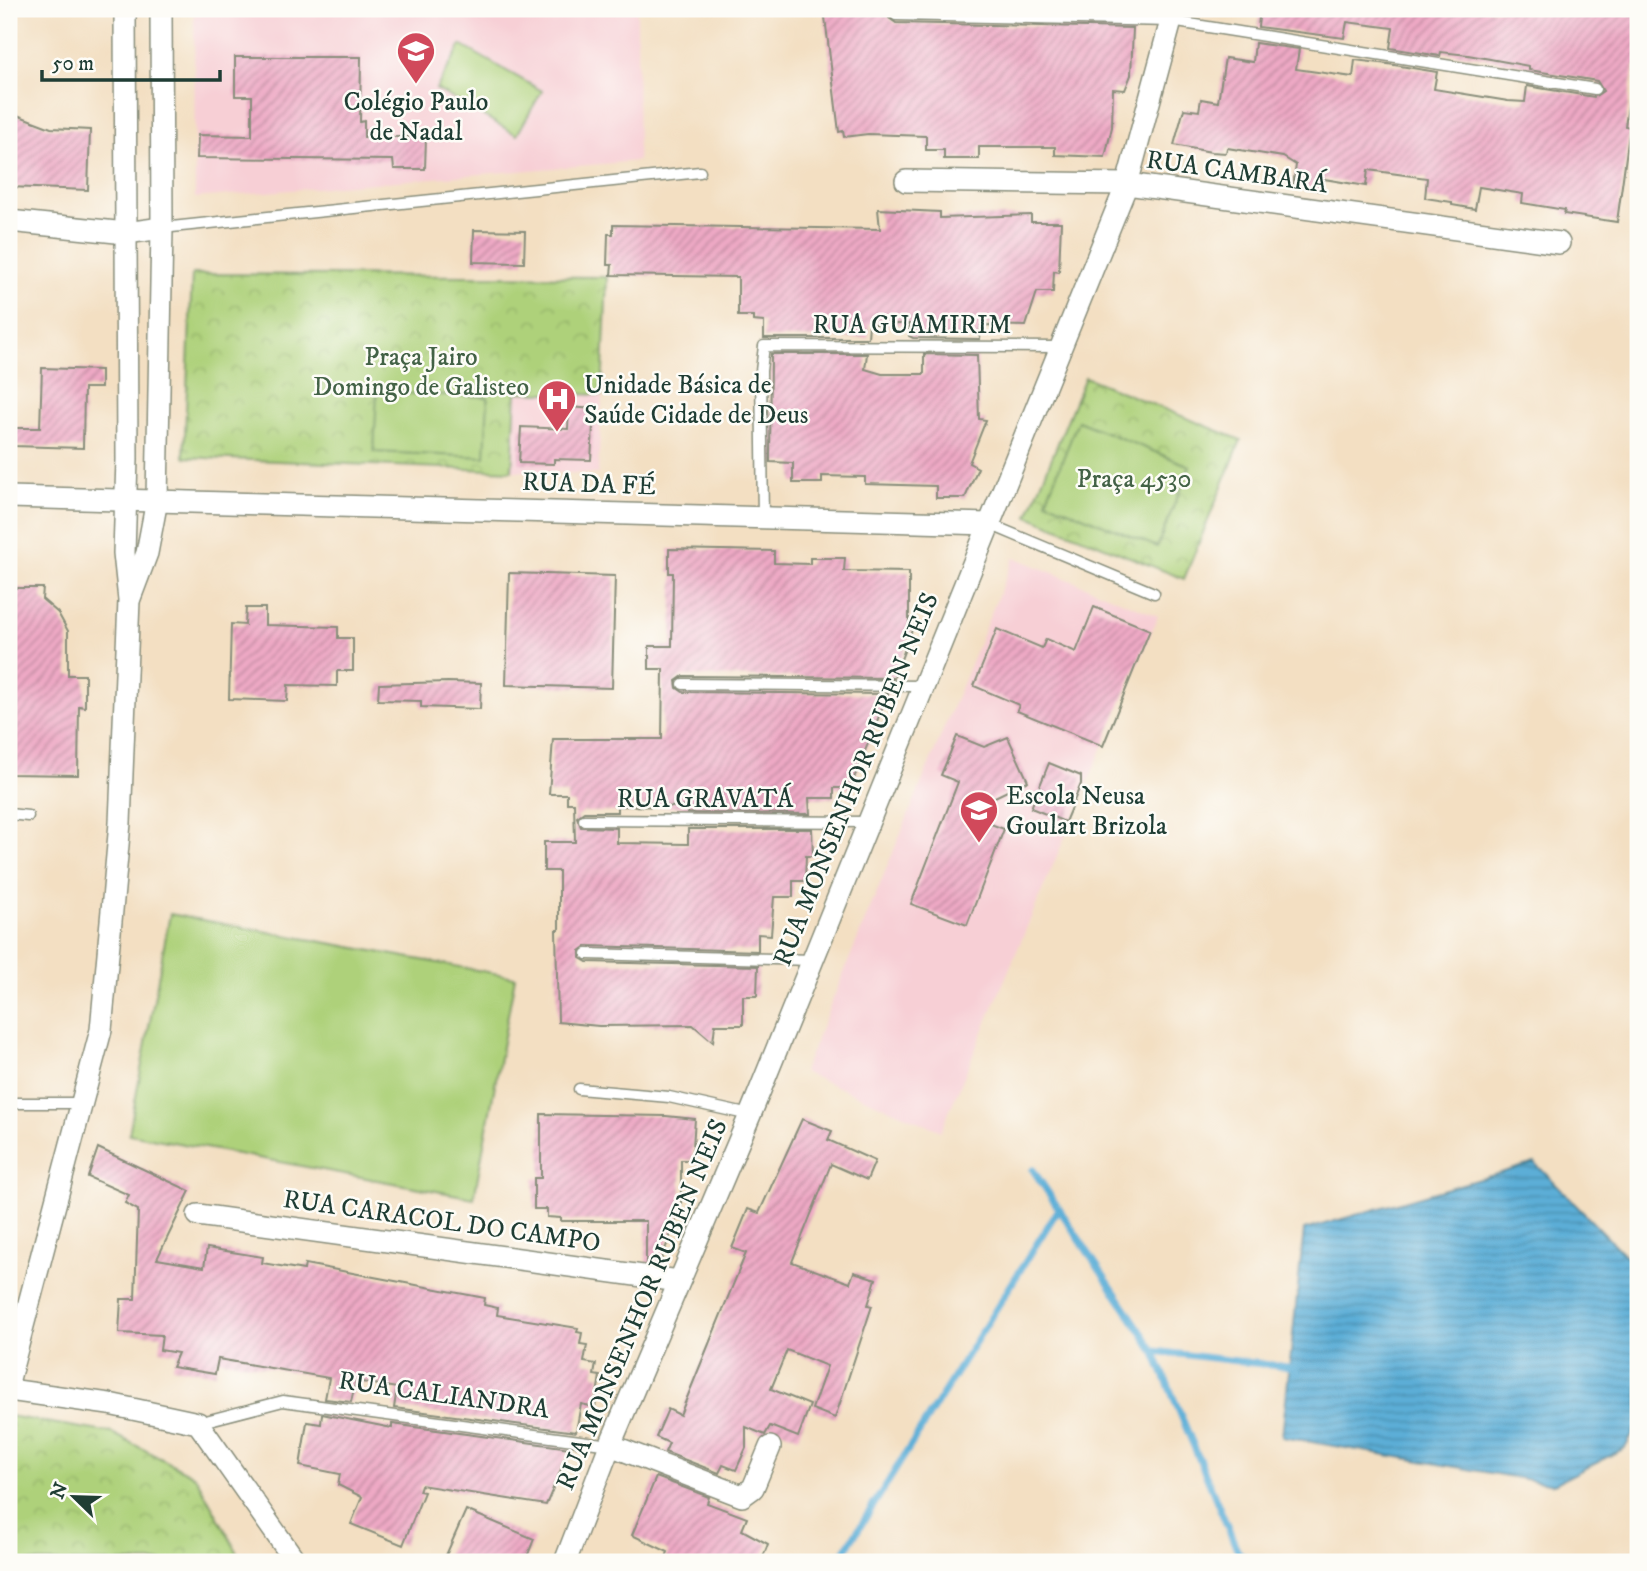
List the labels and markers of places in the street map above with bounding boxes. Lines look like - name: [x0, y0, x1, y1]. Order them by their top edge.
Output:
- school or university icon: Colégio Paulo de Nadal: [395, 30, 437, 85]
- place label: Colégio Paulo de Nadal: [344, 86, 488, 149]
- place label: Unidade Básica de Saúde Cidade de Deus: [584, 369, 808, 432]
- hospital icon: Unidade Básica de Saúde Cidade de Deus: [536, 378, 578, 433]
- place label: Escola Neusa Goulart Brizola: [1006, 780, 1167, 843]
- school or university icon: Escola Neusa Goulart Brizola: [958, 789, 1000, 844]

